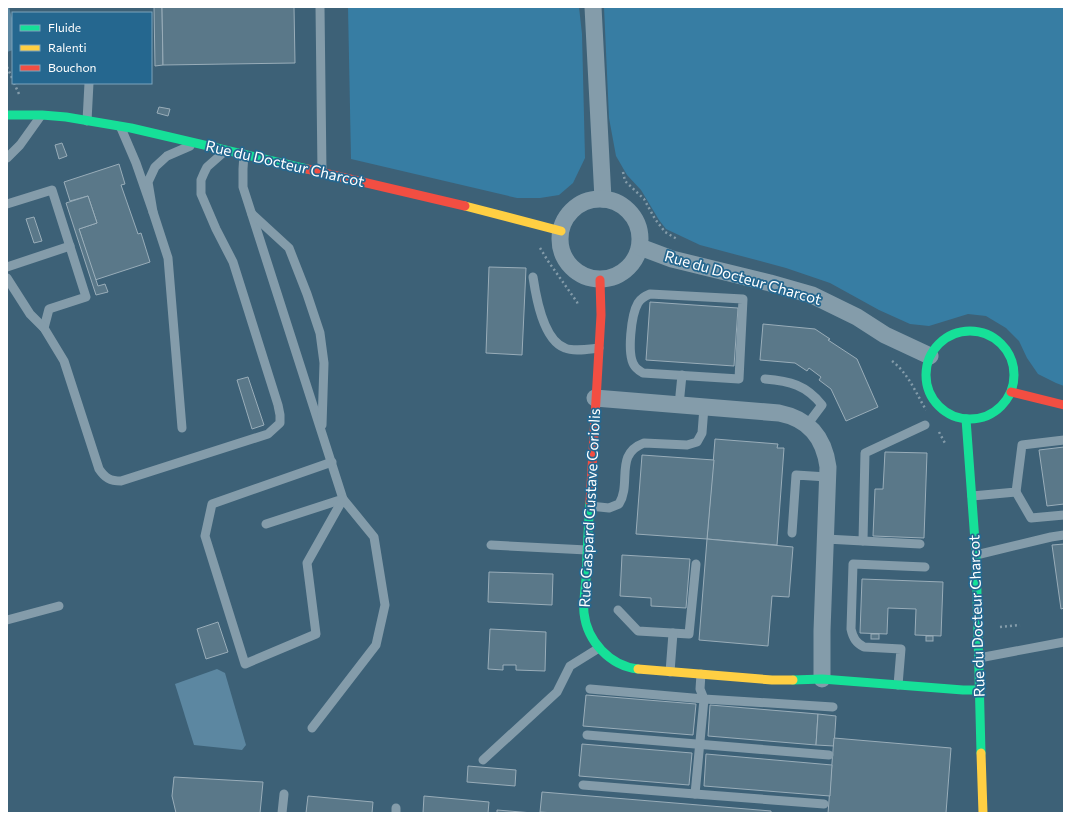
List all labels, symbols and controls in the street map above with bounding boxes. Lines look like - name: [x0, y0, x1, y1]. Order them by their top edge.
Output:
- legend: [12, 12, 152, 84]
- text: Fluide: [48, 20, 81, 34]
- text: Ralenti: [48, 40, 87, 54]
- text: Bouchon: [48, 60, 96, 74]
- street label: Rue du Docteur Charcot: [204, 136, 366, 190]
- street label: Rue du Docteur Charcot: [663, 246, 824, 308]
- street label: Rue Gaspard Gustave Coriolis: [575, 408, 603, 608]
- street label: Rue du Docteur Charcot: [964, 534, 988, 698]

